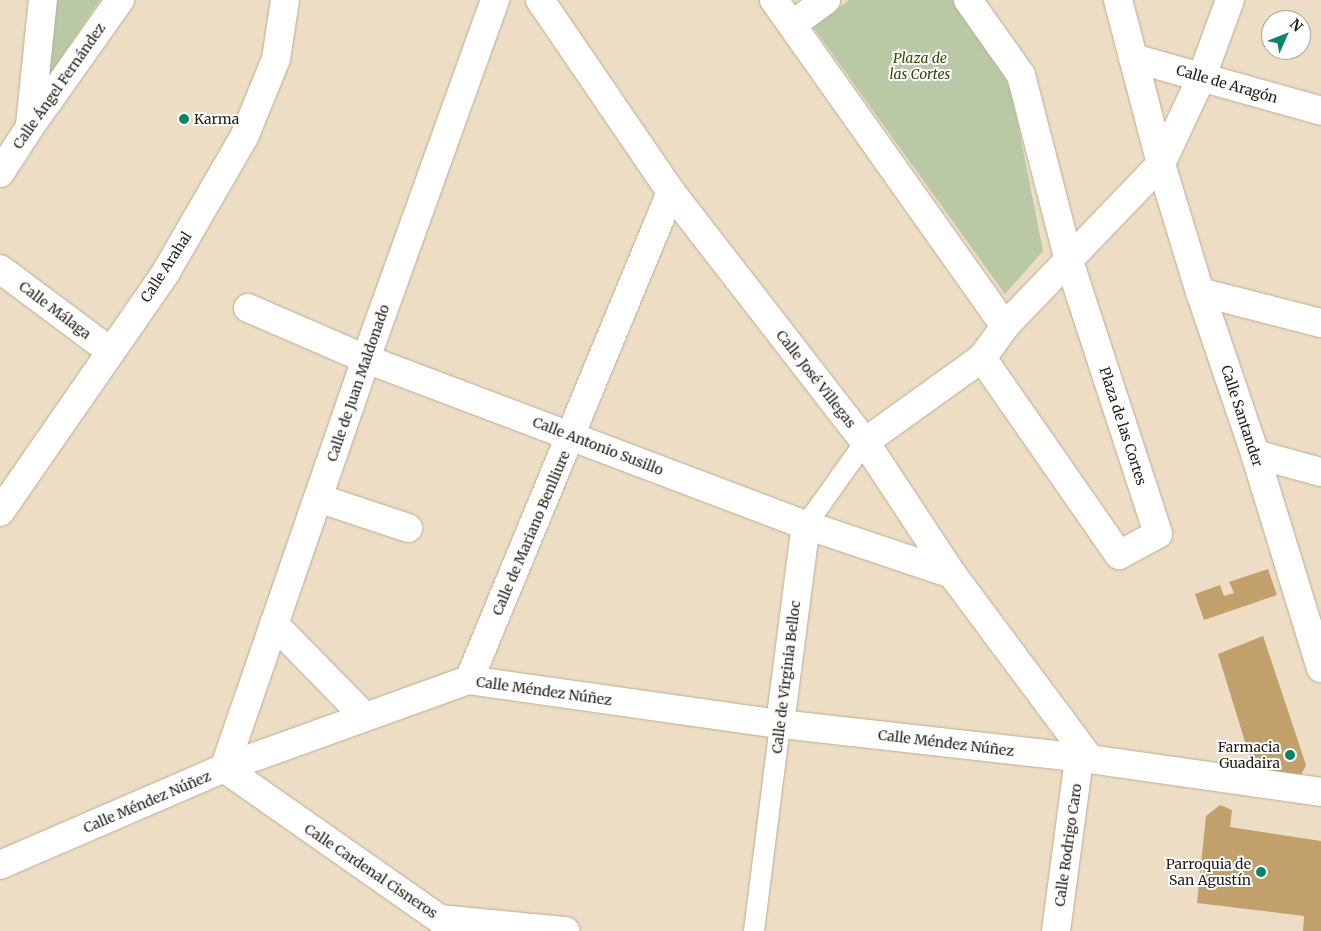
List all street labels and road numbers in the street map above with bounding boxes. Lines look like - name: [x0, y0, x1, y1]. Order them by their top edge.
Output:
- street label: Calle Ángel Fernández: [9, 20, 109, 152]
- street label: Calle de Aragón: [1174, 62, 1280, 106]
- street label: Calle Arahal: [137, 229, 195, 305]
- street label: Calle Málaga: [16, 278, 94, 342]
- street label: Calle de Juan Maldonado: [323, 302, 393, 464]
- street label: Calle José Villegas: [773, 327, 859, 431]
- street label: Calle Santander: [1218, 363, 1266, 469]
- street label: Plaza de las Cortes: [1096, 365, 1150, 487]
- street label: Calle Antonio Susillo: [530, 413, 666, 479]
- street label: Calle de Mariano Benlliure: [489, 448, 573, 618]
- street label: Calle de Virginia Belloc: [768, 599, 804, 755]
- street label: Calle Méndez Núñez: [475, 673, 613, 709]
- street label: Calle Méndez Núñez: [877, 726, 1015, 760]
- street label: Calle Méndez Núñez: [81, 768, 213, 836]
- street label: Calle Rodrigo Caro: [1051, 782, 1085, 908]
- street label: Calle Cardenal Cisneros: [301, 820, 441, 922]

